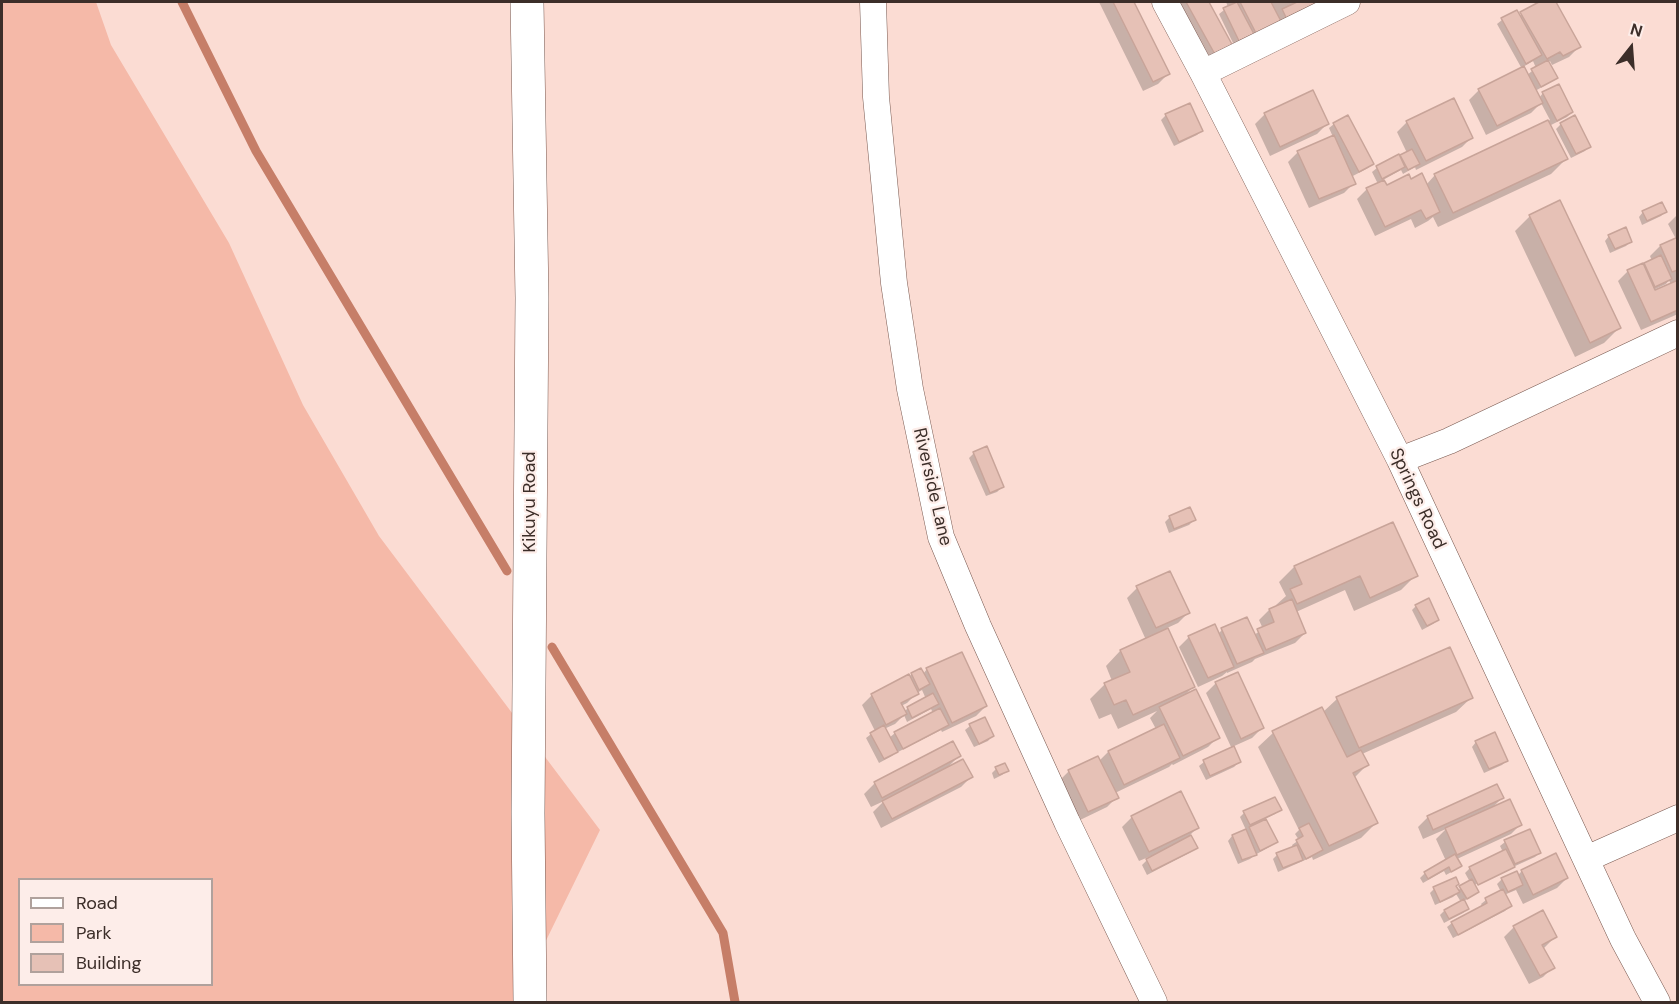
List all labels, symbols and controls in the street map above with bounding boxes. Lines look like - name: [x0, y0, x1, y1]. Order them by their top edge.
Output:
- north arrow: [1601, 18, 1661, 78]
- text: N: [1628, 19, 1645, 42]
- street label: Riverside Lane: [908, 426, 956, 548]
- street label: Springs Road: [1384, 445, 1450, 553]
- street label: Kikuyu Road: [519, 451, 541, 553]
- legend: [18, 878, 213, 986]
- text: Road: [76, 891, 118, 915]
- text: Park: [76, 921, 112, 945]
- text: Building: [76, 951, 141, 975]

